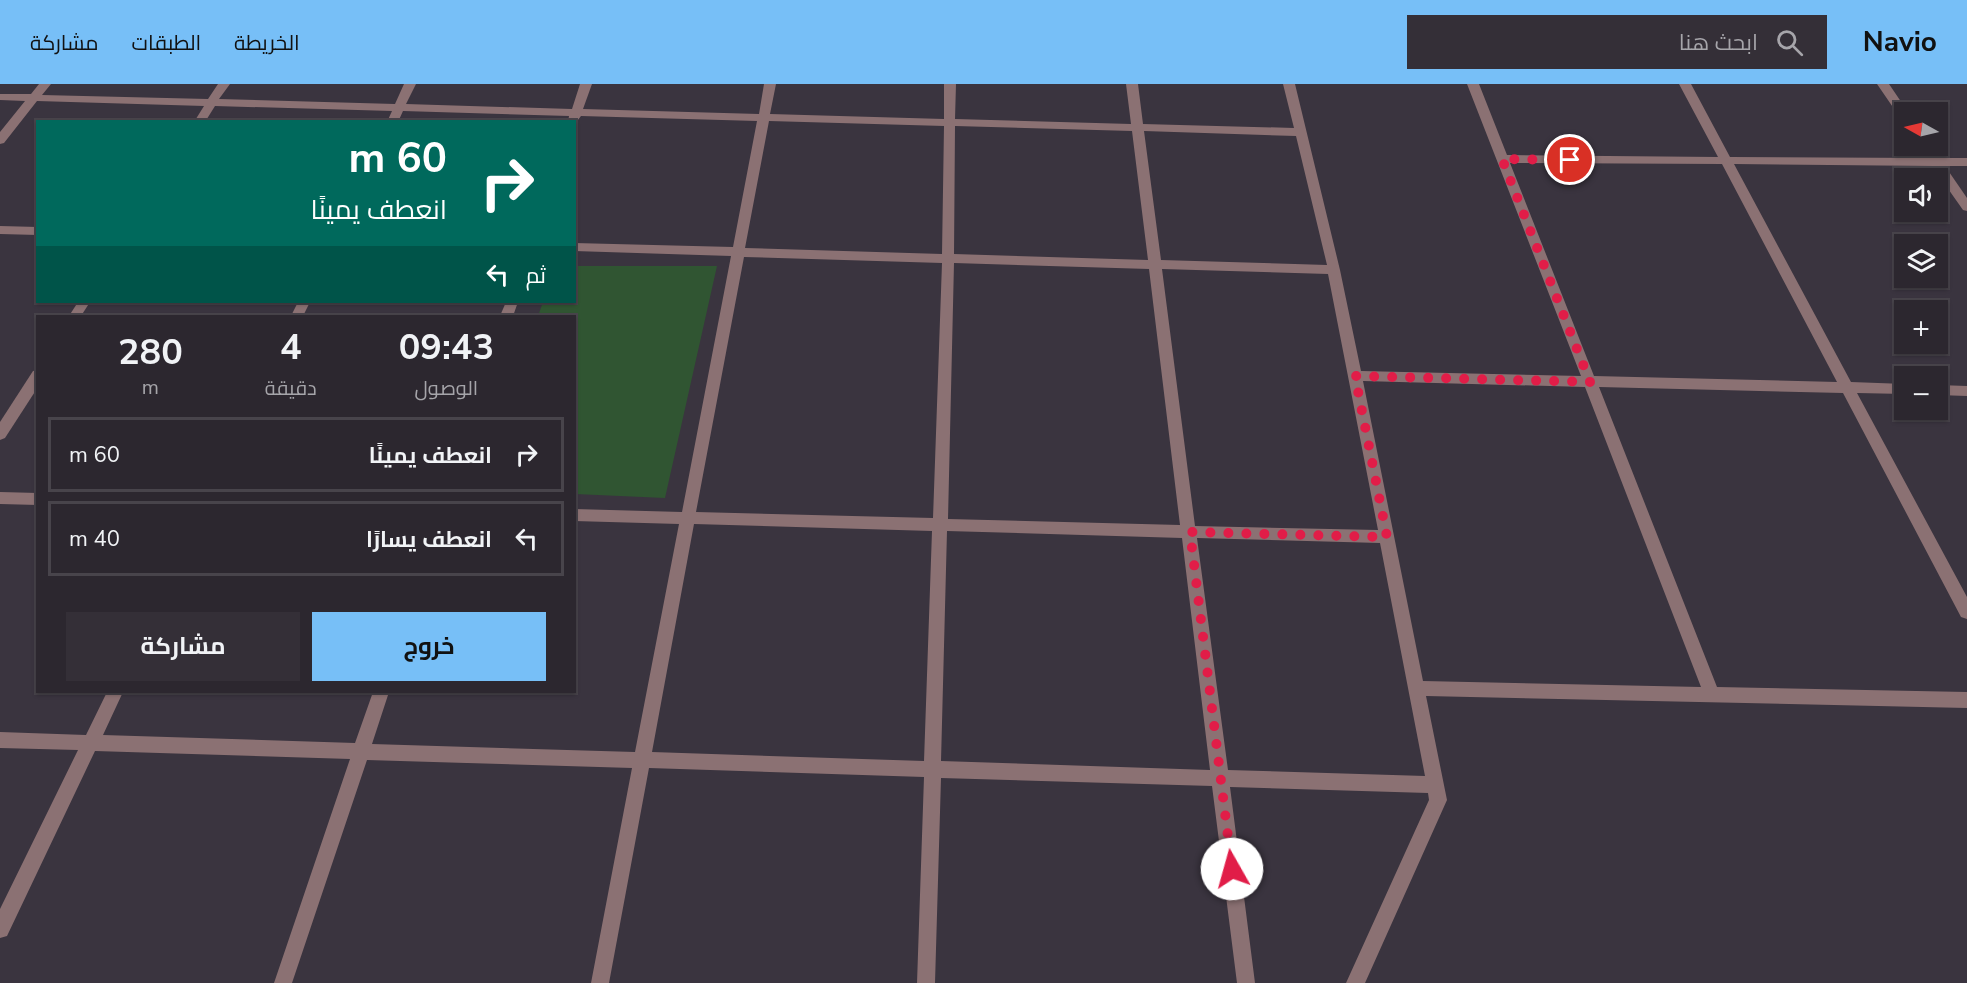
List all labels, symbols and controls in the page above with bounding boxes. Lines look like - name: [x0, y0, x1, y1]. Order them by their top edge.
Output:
- search box: [1407, 15, 1827, 69]
- text: Navio: [1863, 23, 1937, 61]
- icon: search: [1773, 26, 1806, 59]
- text: ابحث هنا: [1679, 28, 1758, 58]
- text: مشاركة: [30, 29, 99, 57]
- text: الطبقات: [132, 29, 201, 57]
- text: الخريطة: [234, 29, 300, 57]
- north arrow: [1894, 102, 1948, 156]
- map controls: [1894, 102, 1948, 420]
- text: 60 m: [348, 130, 447, 187]
- pin: [1544, 134, 1595, 185]
- icon: arrive: [1553, 143, 1586, 176]
- icon: right: [468, 144, 546, 222]
- button: sound: [1894, 168, 1948, 222]
- text: انعطف يمينًا: [310, 192, 447, 229]
- button: layers: [1894, 234, 1948, 288]
- icon: left: [481, 258, 514, 291]
- text: ثم: [526, 261, 546, 291]
- button: +: [1894, 300, 1948, 354]
- text: 4: [280, 323, 302, 372]
- text: 09:43: [399, 323, 494, 372]
- text: 280: [118, 328, 183, 377]
- button: −: [1894, 366, 1948, 420]
- text: m: [142, 374, 159, 401]
- text: دقيقة: [265, 375, 317, 402]
- text: الوصول: [415, 375, 478, 402]
- icon: right: [510, 438, 543, 471]
- text: 60 m: [69, 440, 120, 470]
- text: انعطف يمينًا: [369, 441, 492, 471]
- icon: left: [510, 522, 543, 555]
- text: 40 m: [69, 524, 120, 554]
- text: انعطف يسارًا: [366, 525, 492, 555]
- button: مشاركة: [66, 612, 300, 681]
- button: خروج: [312, 612, 546, 681]
- position arrow: [1200, 837, 1264, 901]

